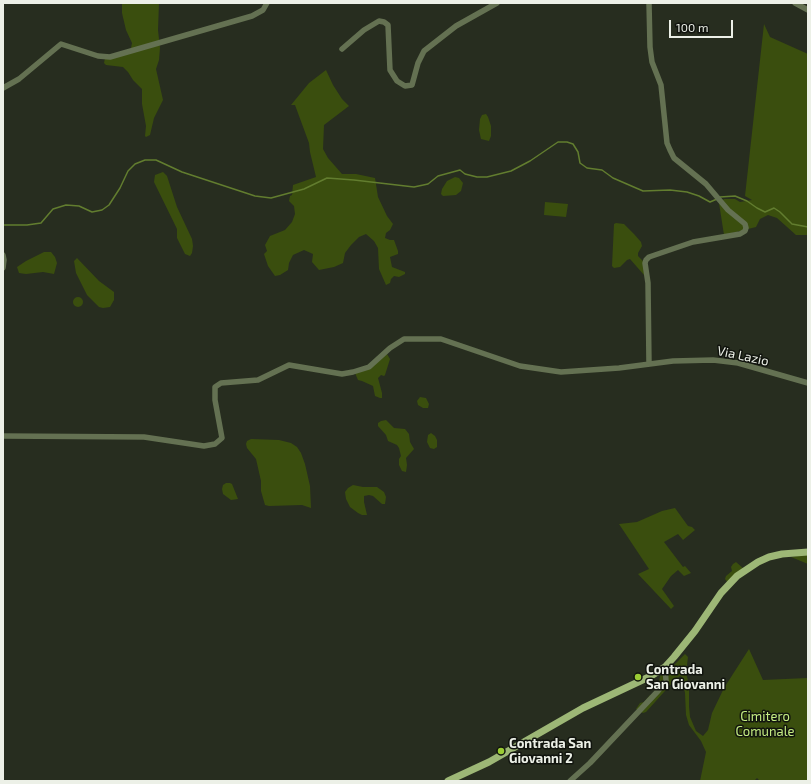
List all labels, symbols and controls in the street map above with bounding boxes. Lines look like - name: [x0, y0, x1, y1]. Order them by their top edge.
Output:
- scale bar: [671, 12, 735, 38]
- text: 100 m: [676, 20, 708, 34]
- street label: Via Lazio: [716, 343, 770, 369]
- place label: Contrada San Giovanni: [646, 662, 725, 693]
- marker: Contrada San Giovanni: [633, 672, 643, 682]
- park label: Cimitero Comunale: [735, 709, 795, 740]
- place label: Contrada San Giovanni 2: [509, 736, 591, 767]
- marker: Contrada San Giovanni 2: [496, 746, 506, 756]

